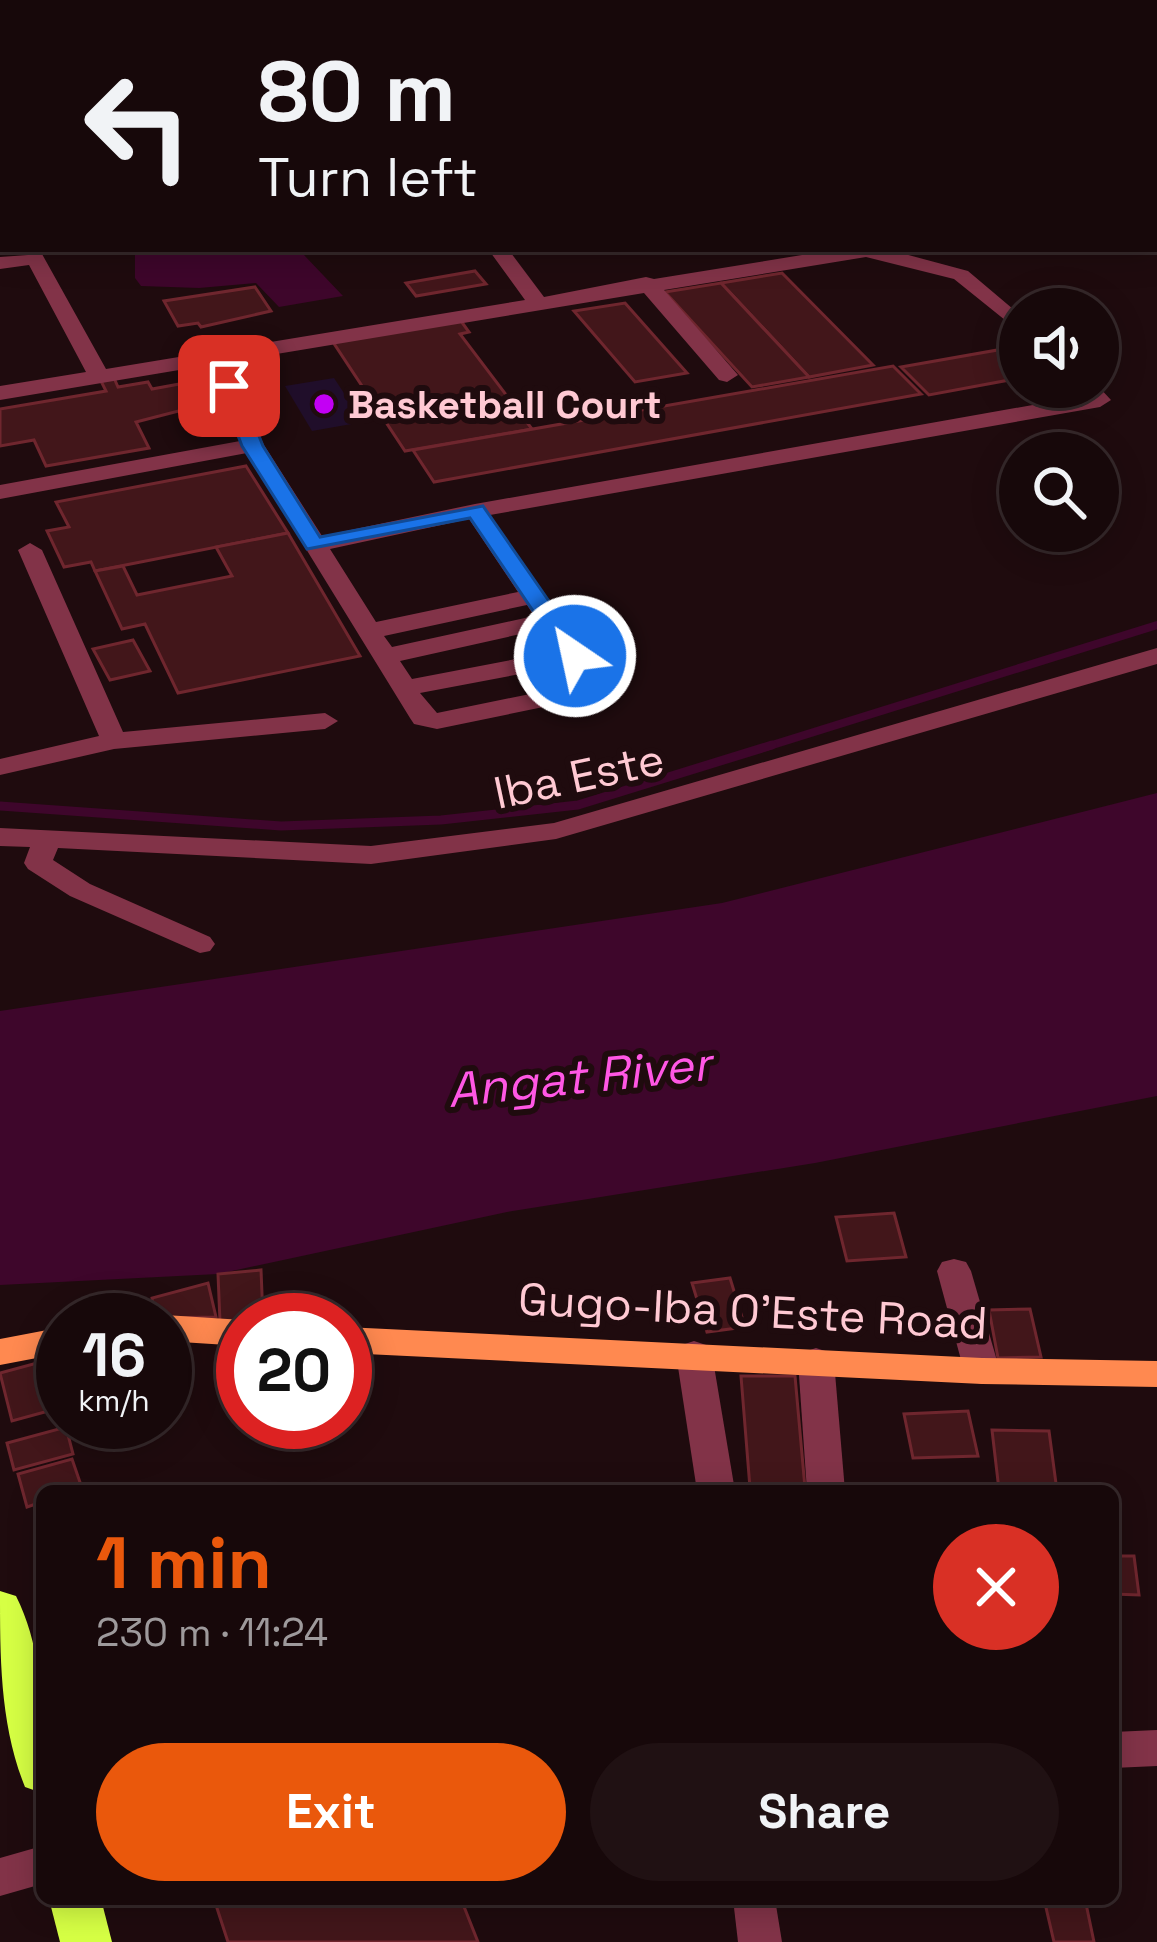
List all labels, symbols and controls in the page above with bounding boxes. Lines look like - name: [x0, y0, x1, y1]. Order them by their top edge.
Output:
- text: 80 m: [258, 38, 456, 146]
- icon: left: [60, 48, 216, 204]
- text: Turn left: [258, 143, 478, 212]
- map controls: [999, 288, 1119, 552]
- button: sound: [999, 288, 1119, 408]
- pin: [178, 335, 280, 437]
- icon: arrive: [196, 353, 262, 419]
- place label: Basketball Court: [348, 380, 662, 429]
- marker: Basketball Court: [311, 391, 337, 417]
- button: search: [999, 432, 1119, 552]
- position arrow: [512, 593, 638, 719]
- street label: Iba Este: [489, 730, 669, 822]
- water label: Angat River: [444, 1032, 719, 1121]
- street label: Gugo-Iba O'Este Road: [517, 1270, 989, 1352]
- speed limit sign: 20: [216, 1293, 372, 1449]
- text: 16: [82, 1317, 146, 1394]
- text: km/h: [78, 1381, 150, 1420]
- text: 1 min: [96, 1517, 272, 1609]
- button: close: [933, 1524, 1059, 1650]
- text: 230 m · 11:24: [96, 1608, 328, 1657]
- button: Exit: [96, 1743, 566, 1881]
- button: Share: [590, 1743, 1059, 1881]

